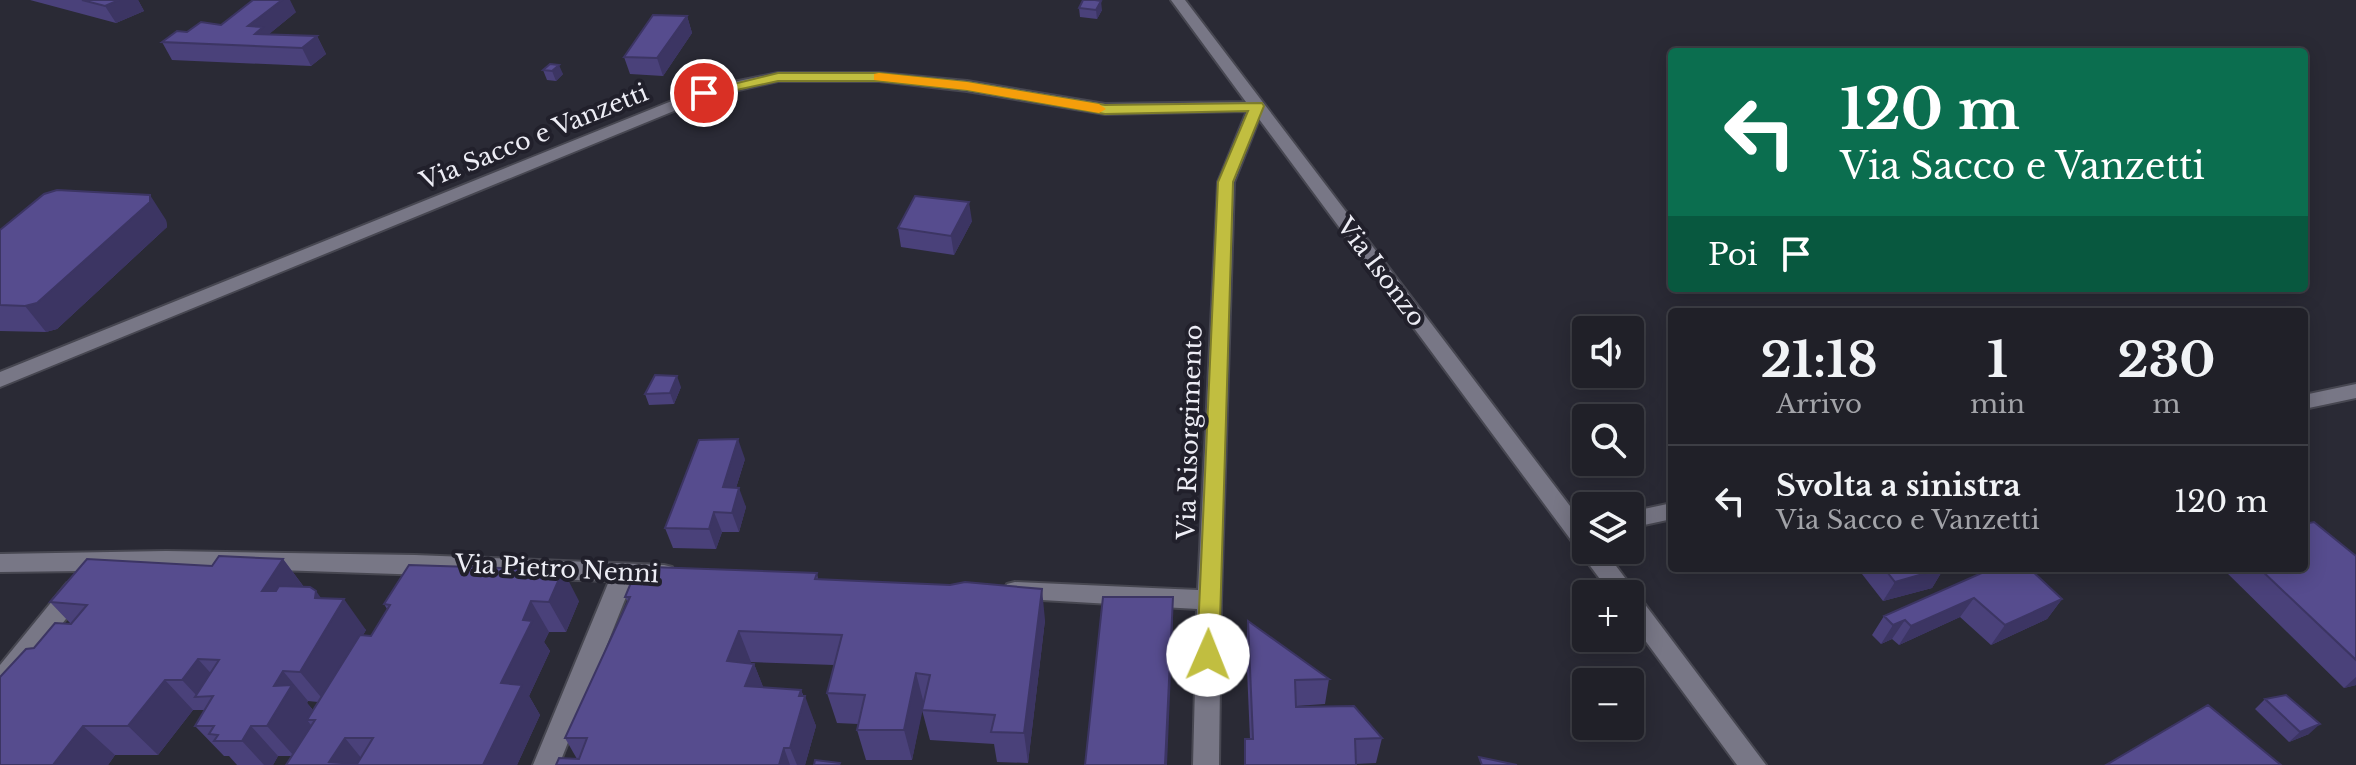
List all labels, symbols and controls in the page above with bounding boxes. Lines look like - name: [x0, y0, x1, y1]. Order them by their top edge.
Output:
- pin: [670, 59, 738, 127]
- icon: arrive: [682, 71, 726, 115]
- text: 120 m: [1840, 75, 2020, 144]
- street label: Via Sacco e Vanzetti: [415, 78, 652, 196]
- icon: left: [1708, 80, 1812, 184]
- text: Via Sacco e Vanzetti: [1840, 144, 2205, 189]
- street label: Via Isonzo: [1330, 211, 1432, 332]
- icon: arrive: [1774, 232, 1818, 276]
- text: Poi: [1708, 236, 1758, 273]
- map controls: [1572, 316, 1644, 740]
- button: sound: [1572, 316, 1644, 388]
- street label: Via Risorgimento: [1171, 324, 1208, 541]
- text: 21:18: [1761, 330, 1878, 390]
- text: 1: [1987, 330, 2008, 390]
- text: 230: [2117, 330, 2215, 390]
- text: Arrivo: [1776, 388, 1862, 420]
- text: min: [1970, 388, 2025, 420]
- text: m: [2152, 388, 2180, 420]
- button: search: [1572, 404, 1644, 476]
- text: Svolta a sinistra: [1776, 467, 2021, 504]
- icon: left: [1708, 479, 1752, 523]
- text: 120 m: [2174, 483, 2268, 520]
- button: layers: [1572, 492, 1644, 564]
- text: Via Sacco e Vanzetti: [1776, 504, 2040, 536]
- street label: Via Pietro Nenni: [453, 549, 660, 588]
- button: +: [1572, 580, 1644, 652]
- position arrow: [1166, 613, 1250, 697]
- button: −: [1572, 668, 1644, 740]

